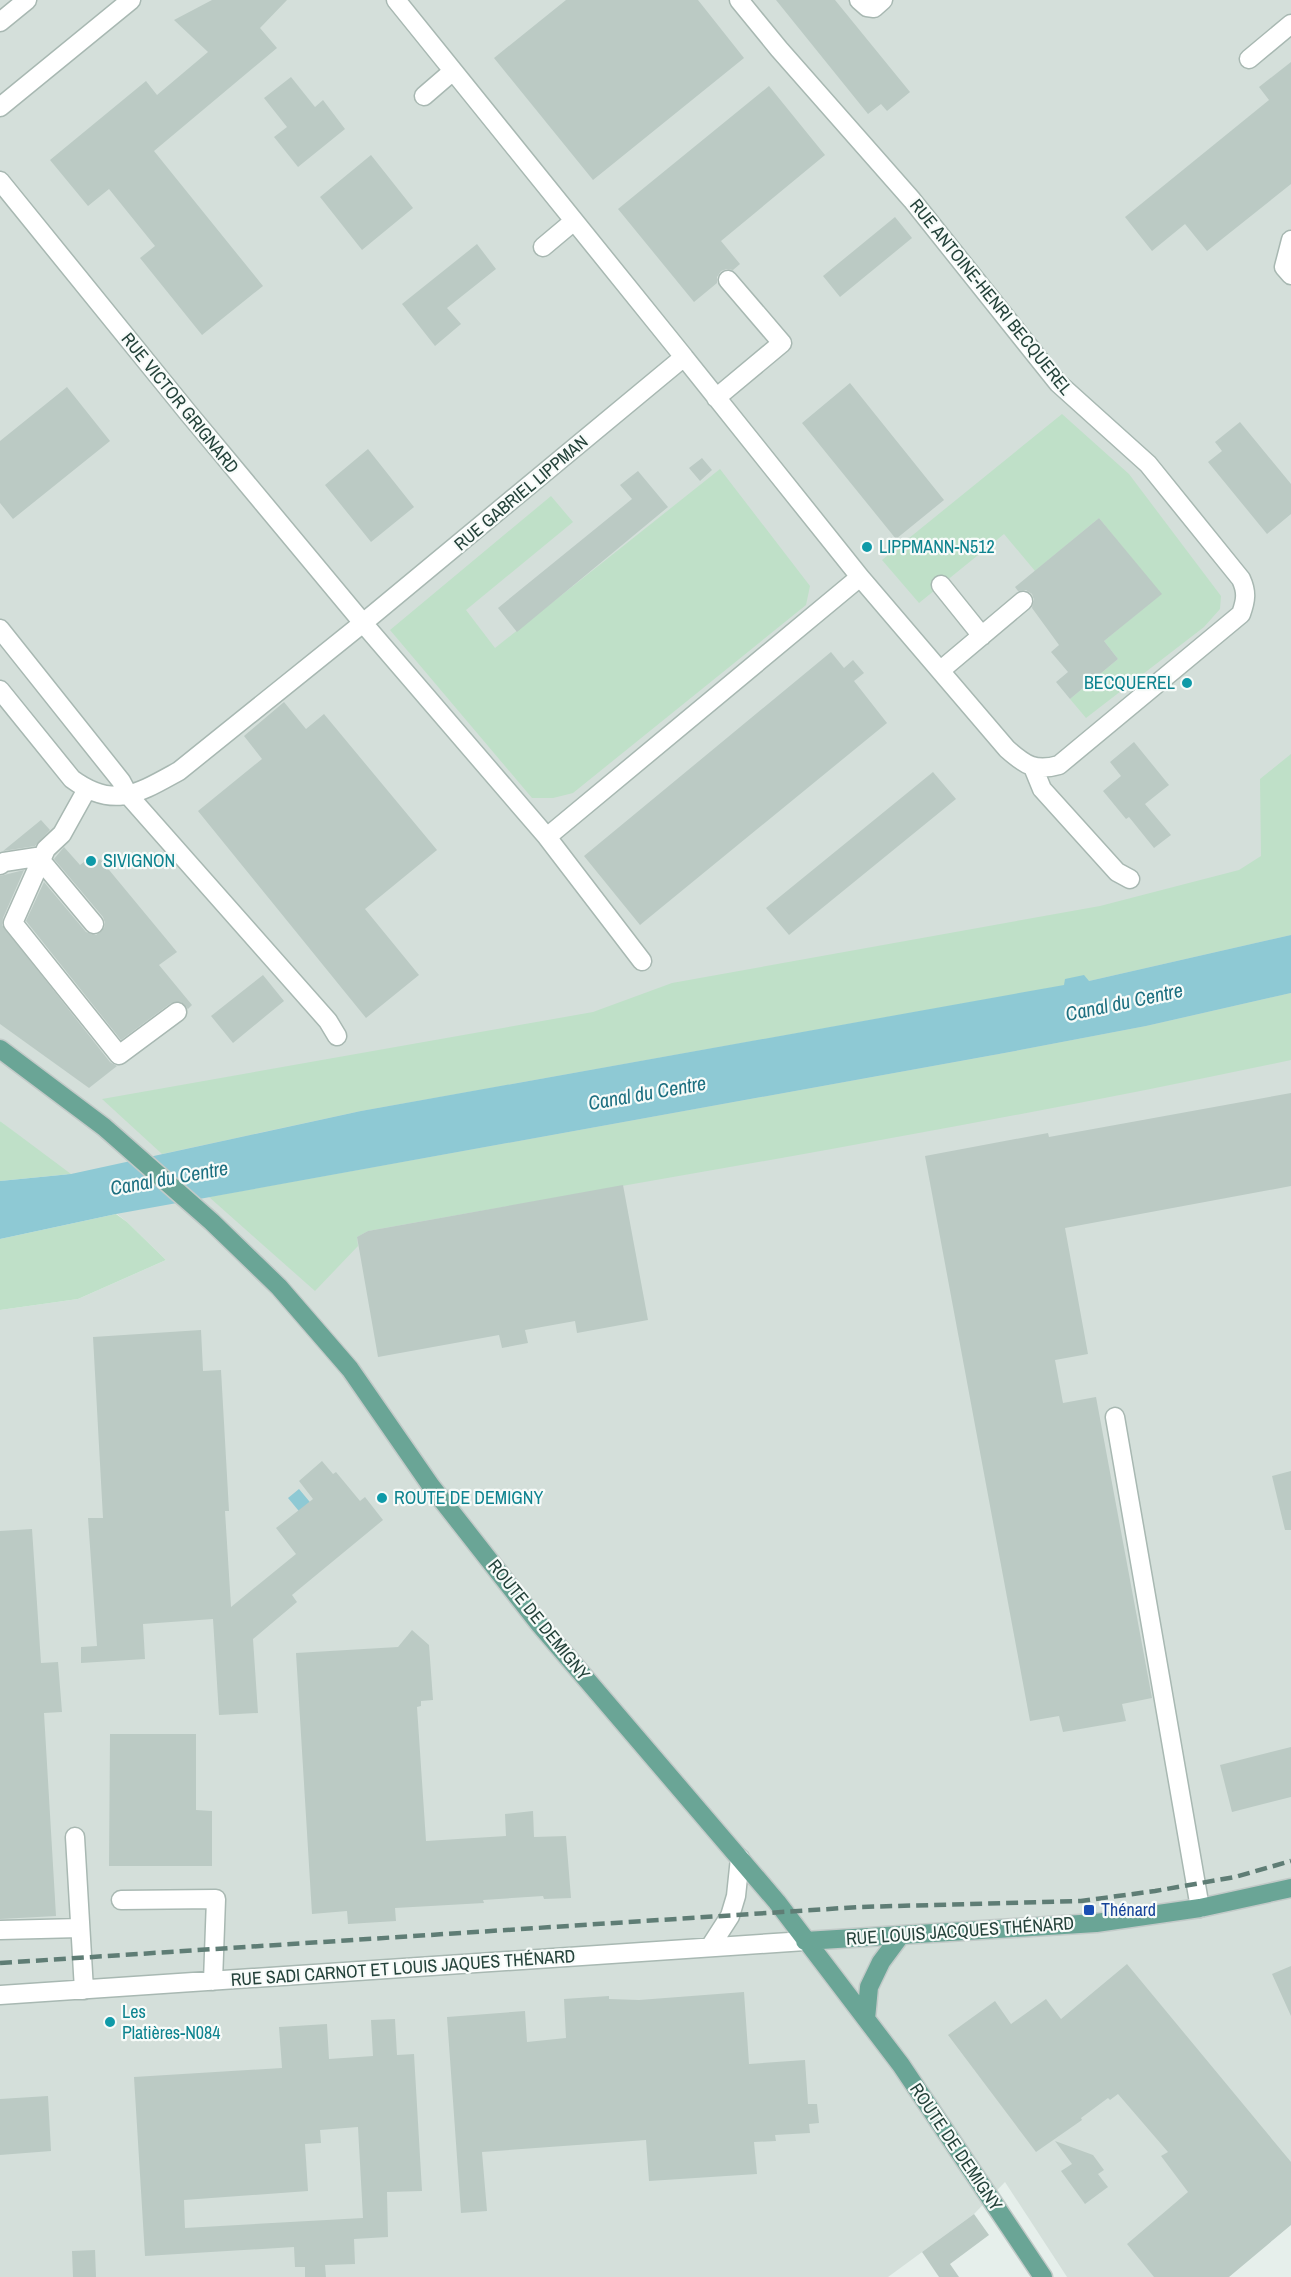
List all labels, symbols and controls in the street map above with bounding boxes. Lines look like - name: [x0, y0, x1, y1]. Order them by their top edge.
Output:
- street label: RUE ANTOINE-HENRI BECQUEREL: [904, 193, 1078, 400]
- street label: RUE VICTOR GRIGNARD: [116, 327, 245, 478]
- street label: RUE GABRIEL LIPPMAN: [448, 429, 593, 556]
- place label: LIPPMANN-N512: [879, 534, 995, 559]
- marker: LIPPMANN-N512: [860, 540, 874, 554]
- place label: BECQUEREL: [1084, 670, 1175, 695]
- marker: BECQUEREL: [1180, 676, 1194, 690]
- place label: SIVIGNON: [103, 848, 175, 873]
- marker: SIVIGNON: [84, 854, 98, 868]
- water label: Canal du Centre: [1063, 976, 1185, 1027]
- water label: Canal du Centre: [586, 1069, 708, 1116]
- water label: Canal du Centre: [108, 1154, 230, 1201]
- place label: ROUTE DE DEMIGNY: [394, 1485, 543, 1510]
- marker: ROUTE DE DEMIGNY: [375, 1491, 389, 1505]
- street label: ROUTE DE DEMIGNY: [483, 1554, 596, 1686]
- place label: Thénard: [1101, 1897, 1156, 1922]
- marker: Thénard: [1082, 1903, 1096, 1917]
- street label: RUE LOUIS JACQUES THÉNARD: [845, 1910, 1075, 1951]
- street label: RUE SADI CARNOT ET LOUIS JAQUES THÉNARD: [230, 1943, 576, 1992]
- place label: Les Platières-N084: [122, 1999, 220, 2045]
- marker: Les Platières-N084: [103, 2015, 117, 2029]
- street label: ROUTE DE DEMIGNY: [904, 2078, 1009, 2216]

